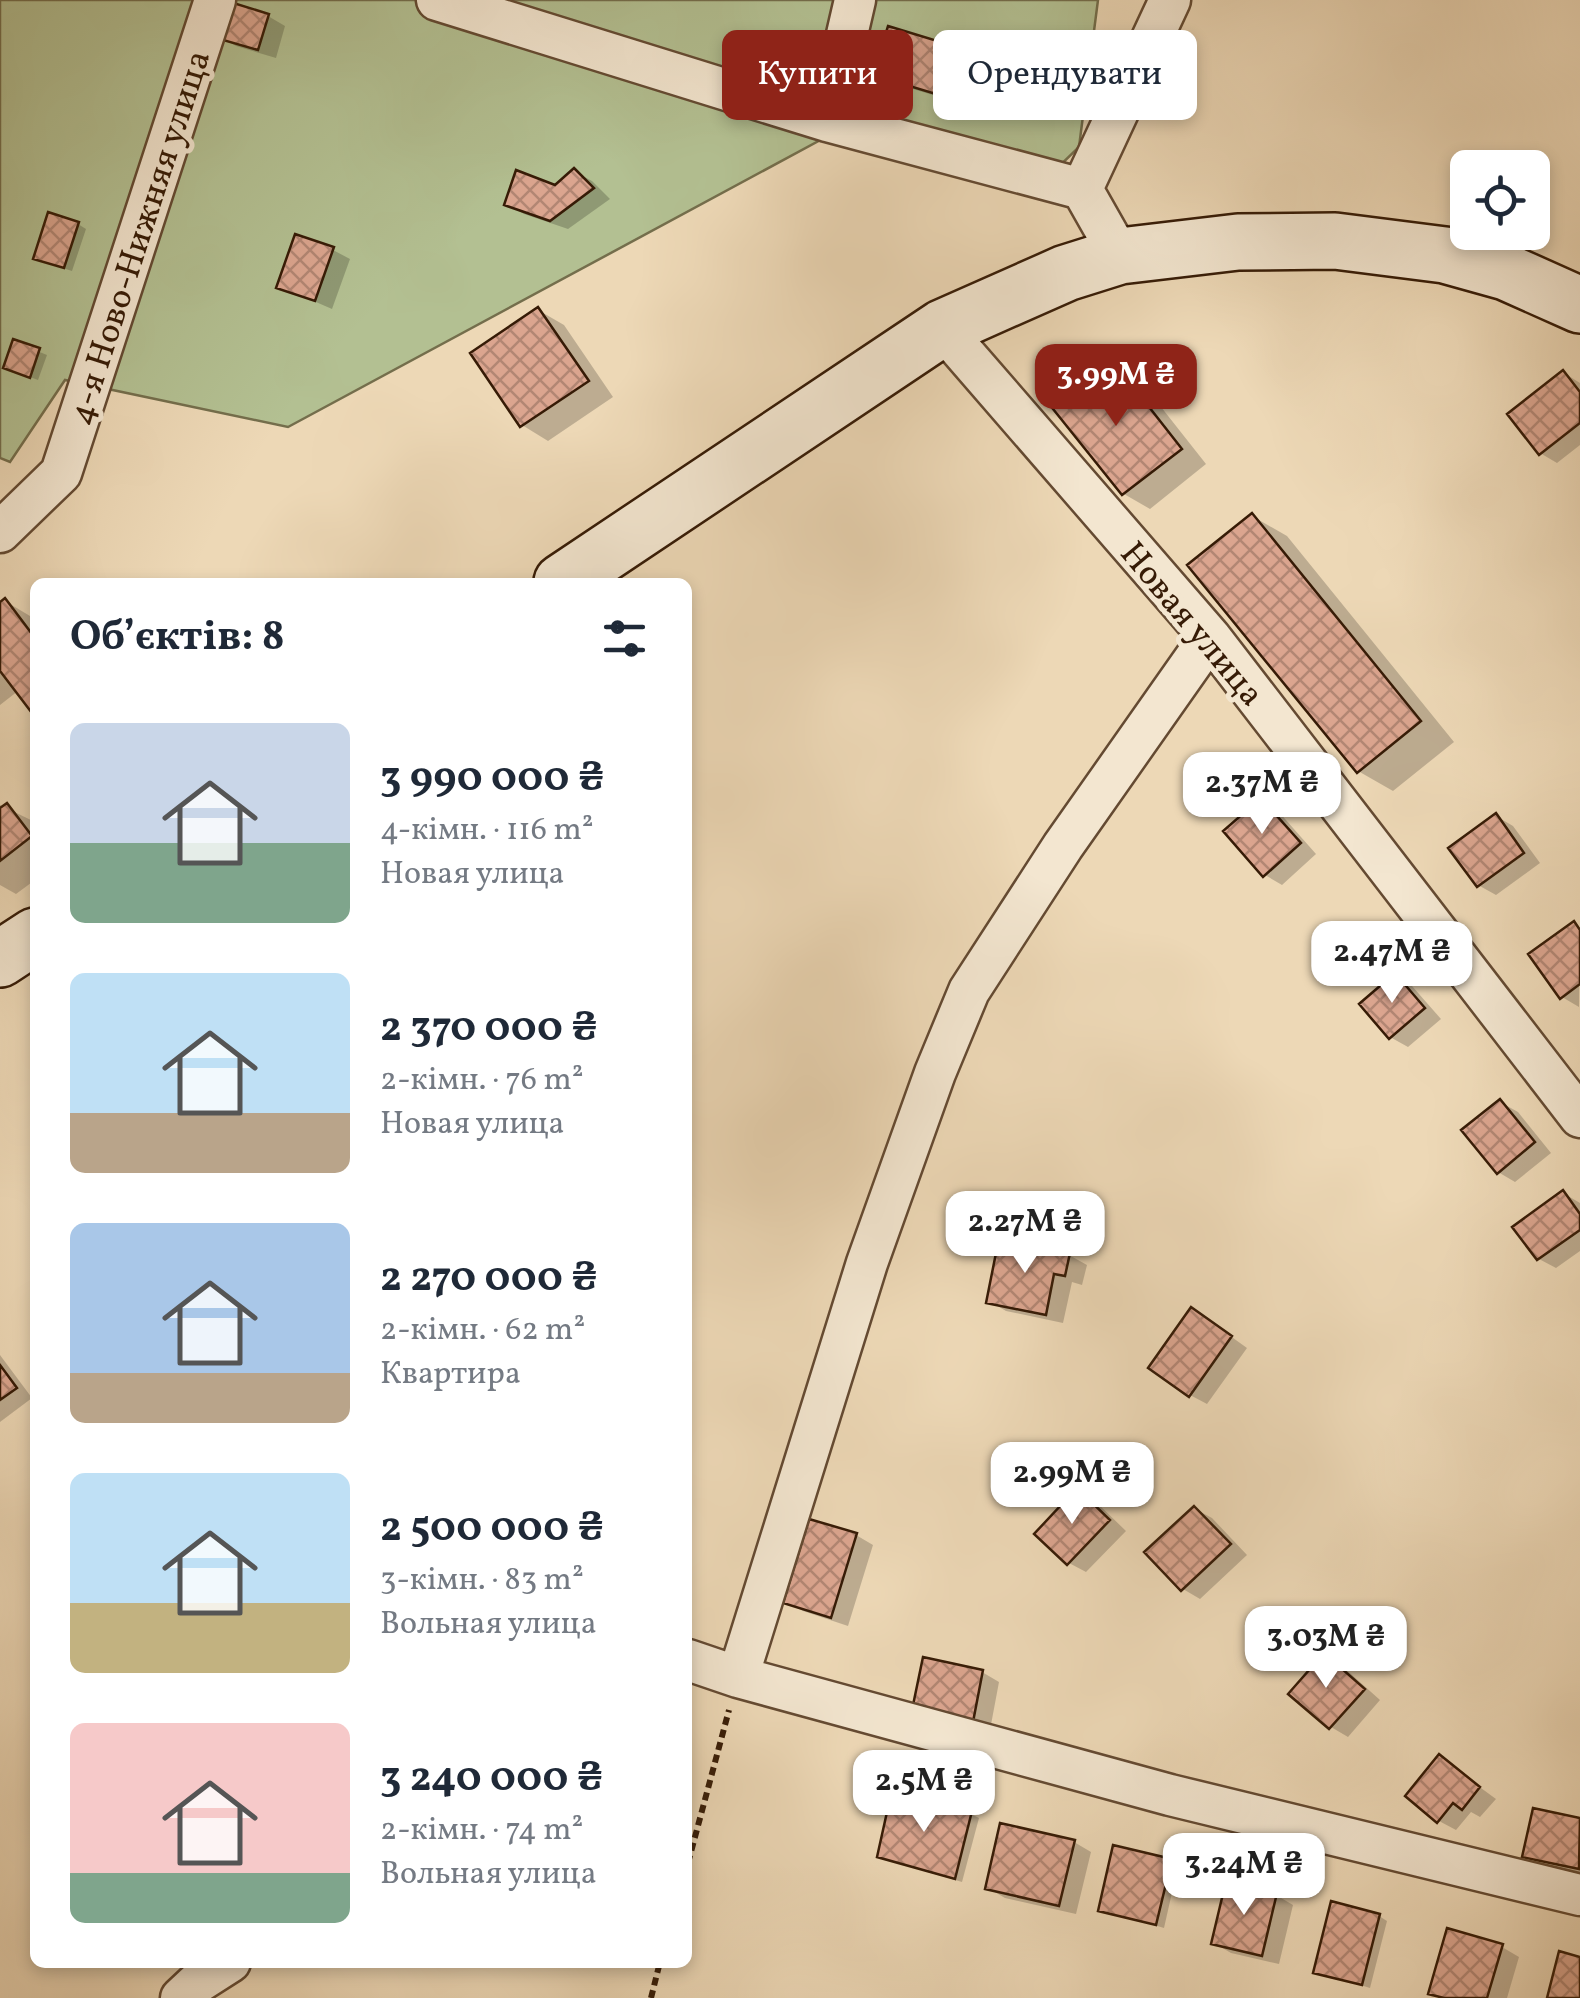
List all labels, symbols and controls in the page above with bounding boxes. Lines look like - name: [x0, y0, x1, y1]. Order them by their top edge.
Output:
- chip: Купити: [722, 30, 913, 120]
- chip: Орендувати: [933, 30, 1197, 120]
- street label: 4-я Ново-Нижняя улица: [58, 45, 224, 431]
- map controls: [1450, 150, 1550, 250]
- button: locate: [1450, 150, 1550, 250]
- pin: 3.99M ₴: [1024, 344, 1208, 429]
- text: 3.99M ₴: [1057, 354, 1175, 398]
- street label: Новая улица: [1107, 532, 1274, 718]
- text: Об’єктів: 8: [70, 609, 285, 668]
- icon: filters: [597, 611, 652, 666]
- text: 3 990 000 ₴: [380, 750, 604, 809]
- pin: 2.37M ₴: [1170, 752, 1354, 837]
- text: 2.37M ₴: [1205, 762, 1319, 806]
- icon: home: [150, 763, 270, 883]
- text: 4-кімн. · 116 m²: [380, 809, 594, 853]
- text: Новая улица: [380, 853, 564, 897]
- pin: 2.47M ₴: [1300, 921, 1484, 1006]
- text: 2.47M ₴: [1333, 931, 1451, 975]
- text: 2 370 000 ₴: [380, 1000, 598, 1059]
- icon: home: [150, 1013, 270, 1133]
- text: 2-кімн. · 76 m²: [380, 1059, 584, 1103]
- text: Новая улица: [380, 1103, 564, 1147]
- pin: 2.27M ₴: [933, 1191, 1117, 1276]
- text: 2.27M ₴: [968, 1201, 1082, 1245]
- text: 2 270 000 ₴: [380, 1250, 598, 1309]
- icon: home: [150, 1263, 270, 1383]
- text: 2-кімн. · 62 m²: [380, 1309, 585, 1353]
- text: Квартира: [380, 1353, 521, 1397]
- pin: 2.99M ₴: [980, 1442, 1164, 1527]
- text: 2.99M ₴: [1013, 1452, 1131, 1496]
- text: 2 500 000 ₴: [380, 1500, 604, 1559]
- icon: home: [150, 1513, 270, 1633]
- text: 3-кімн. · 83 m²: [380, 1559, 584, 1603]
- text: Вольная улица: [380, 1603, 597, 1647]
- pin: 3.03M ₴: [1234, 1606, 1418, 1691]
- text: 3.03M ₴: [1267, 1616, 1385, 1660]
- text: 3 240 000 ₴: [380, 1750, 603, 1809]
- pin: 2.5M ₴: [843, 1750, 1005, 1835]
- text: 2.5M ₴: [875, 1760, 973, 1804]
- icon: home: [150, 1763, 270, 1883]
- text: 2-кімн. · 74 m²: [380, 1809, 583, 1853]
- pin: 3.24M ₴: [1152, 1833, 1336, 1918]
- text: 3.24M ₴: [1185, 1843, 1303, 1887]
- text: Вольная улица: [380, 1853, 597, 1897]

